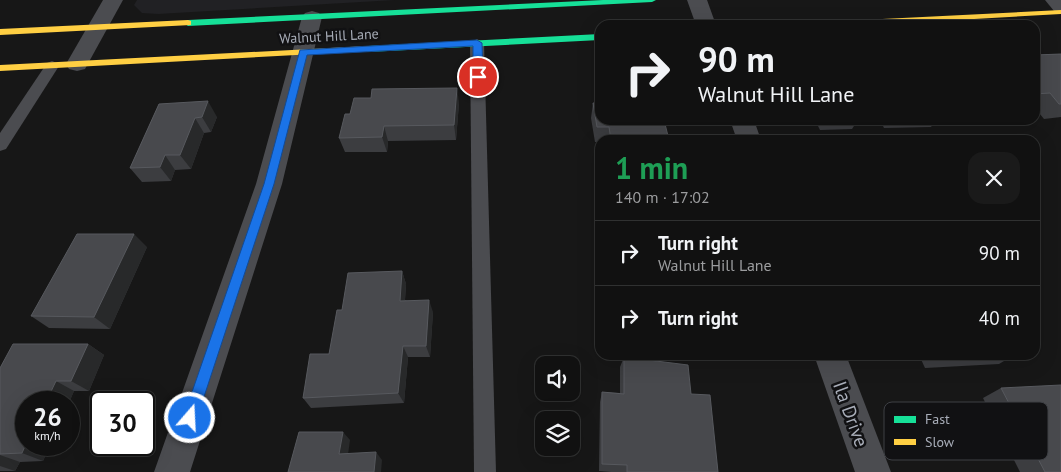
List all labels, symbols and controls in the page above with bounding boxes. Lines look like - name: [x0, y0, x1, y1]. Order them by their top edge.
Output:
- street label: Walnut Hill Lane: [279, 24, 379, 48]
- text: 90 m: [698, 36, 775, 82]
- icon: right: [615, 40, 680, 105]
- pin: [457, 56, 499, 98]
- icon: arrive: [464, 63, 492, 91]
- text: Walnut Hill Lane: [698, 80, 854, 108]
- text: 1 min: [615, 148, 688, 187]
- button: close: [968, 152, 1020, 204]
- text: 140 m · 17:02: [615, 187, 710, 207]
- text: Turn right: [658, 231, 738, 255]
- icon: right: [615, 239, 643, 267]
- text: 90 m: [979, 241, 1020, 265]
- text: Walnut Hill Lane: [658, 255, 772, 275]
- icon: right: [615, 304, 643, 332]
- text: Turn right: [658, 306, 738, 330]
- text: 40 m: [979, 306, 1020, 330]
- map controls: [535, 356, 580, 456]
- button: sound: [535, 356, 580, 401]
- street label: Ila Drive: [828, 378, 874, 450]
- speed limit sign: 30: [90, 391, 155, 456]
- position arrow: [163, 391, 215, 443]
- text: 26: [33, 401, 62, 433]
- legend: [884, 402, 1048, 460]
- text: Fast: [925, 410, 950, 428]
- button: layers: [535, 411, 580, 456]
- text: km/h: [34, 428, 61, 443]
- text: Slow: [925, 433, 955, 451]

